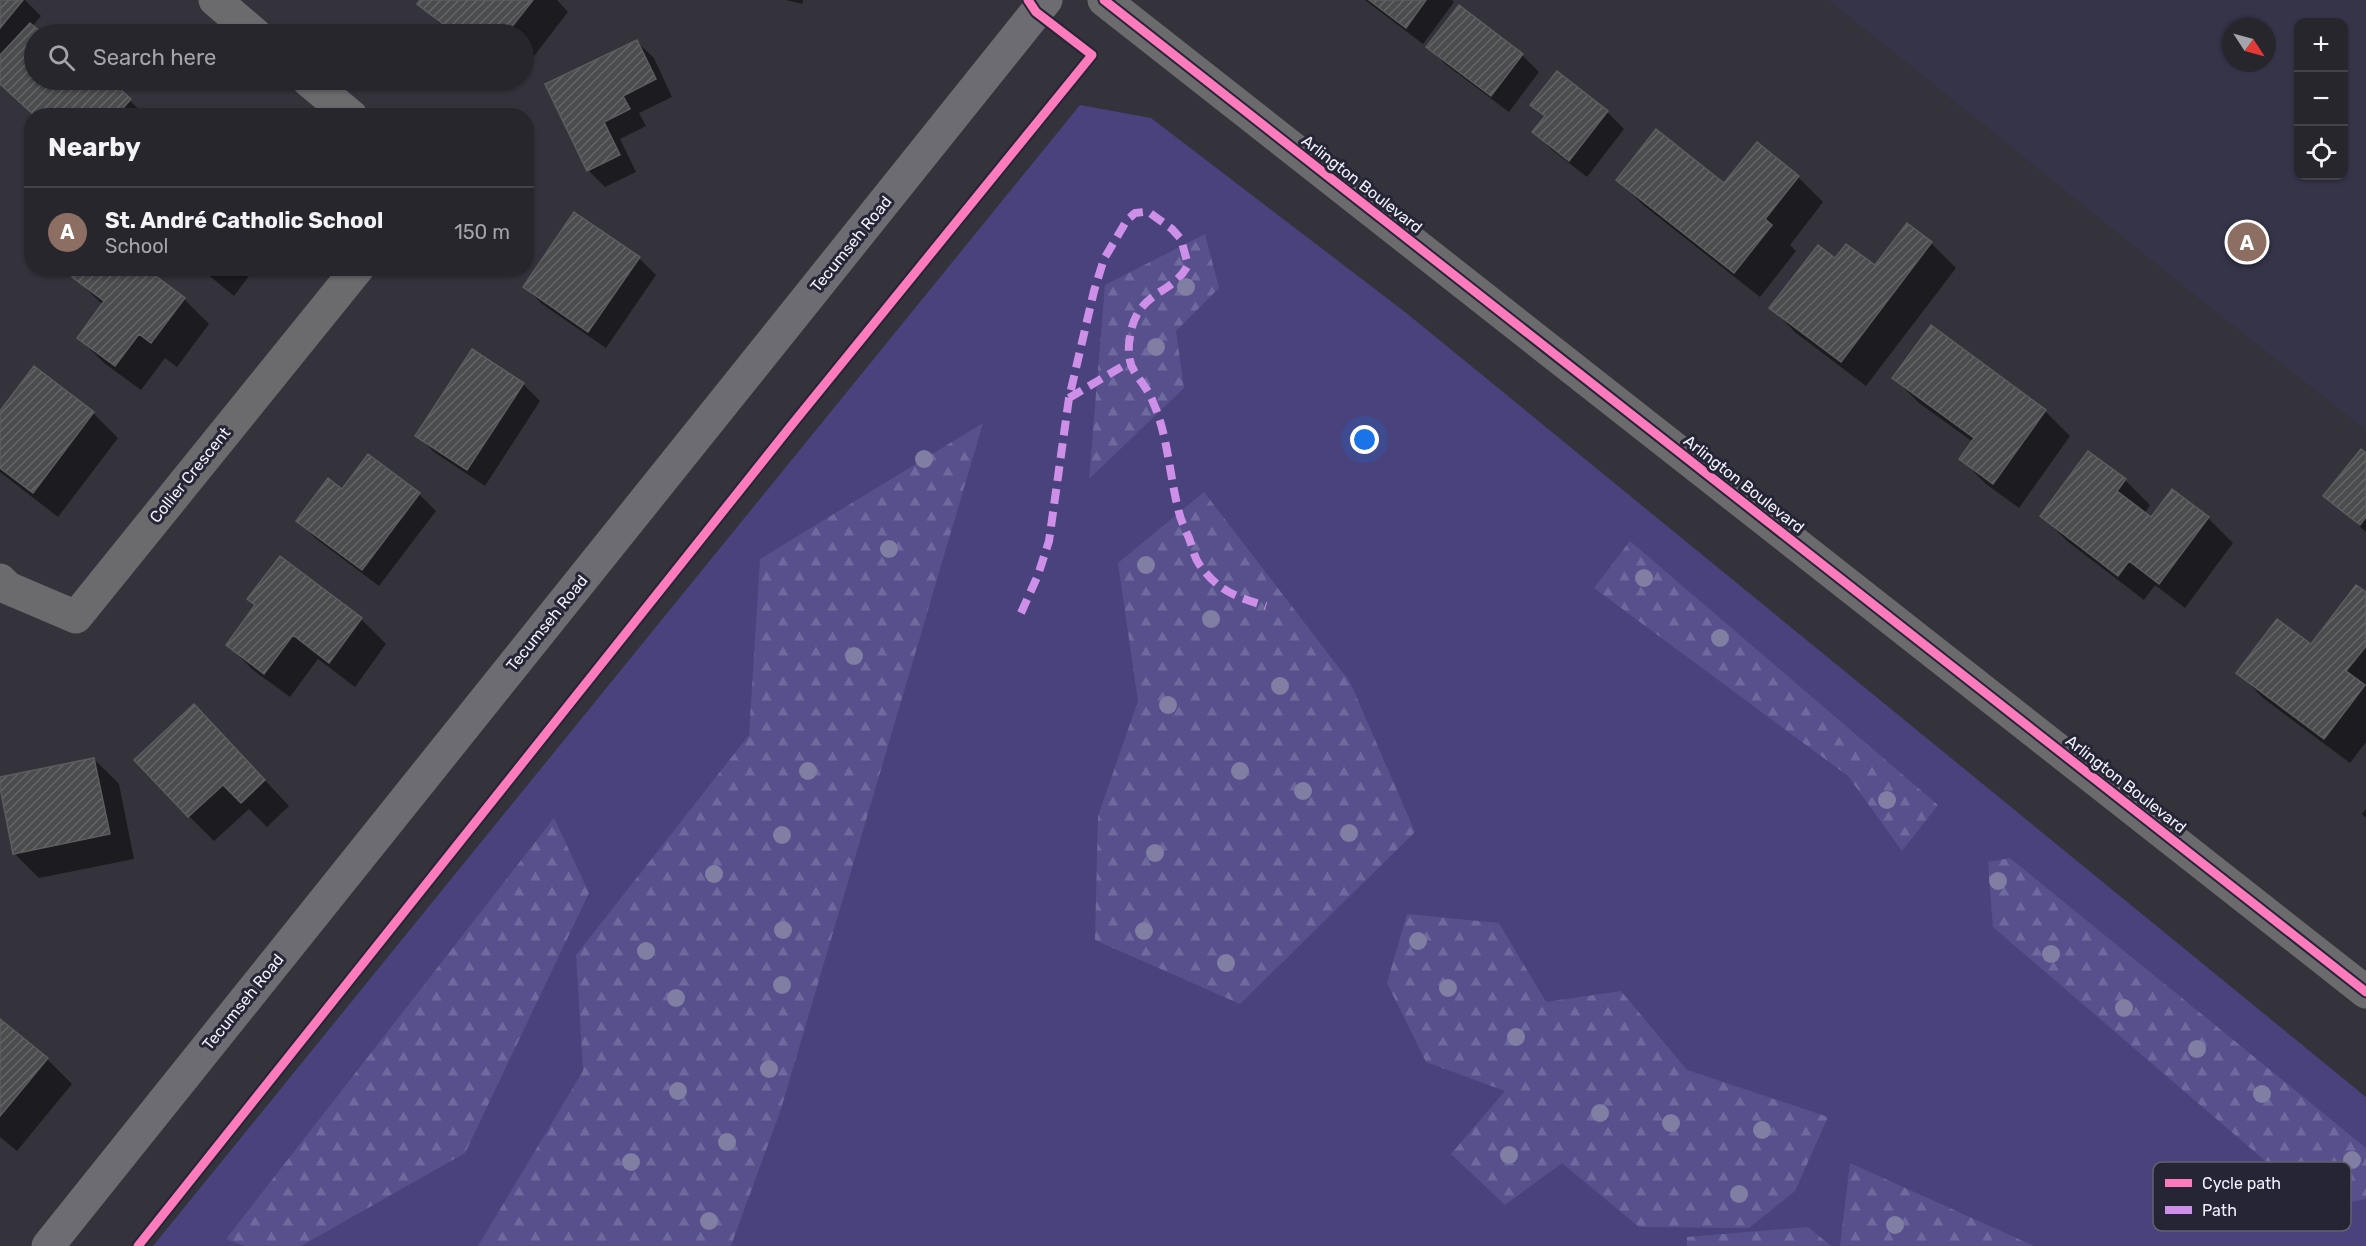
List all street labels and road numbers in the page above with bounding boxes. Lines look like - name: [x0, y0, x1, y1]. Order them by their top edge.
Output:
- street label: Arlington Boulevard: [1298, 131, 1426, 237]
- street label: Tecumseh Road: [806, 192, 896, 296]
- street label: Collier Crescent: [146, 423, 234, 527]
- street label: Arlington Boulevard: [1680, 431, 1808, 537]
- street label: Tecumseh Road: [502, 571, 592, 675]
- street label: Arlington Boulevard: [2062, 731, 2190, 837]
- street label: Tecumseh Road: [198, 950, 288, 1054]

